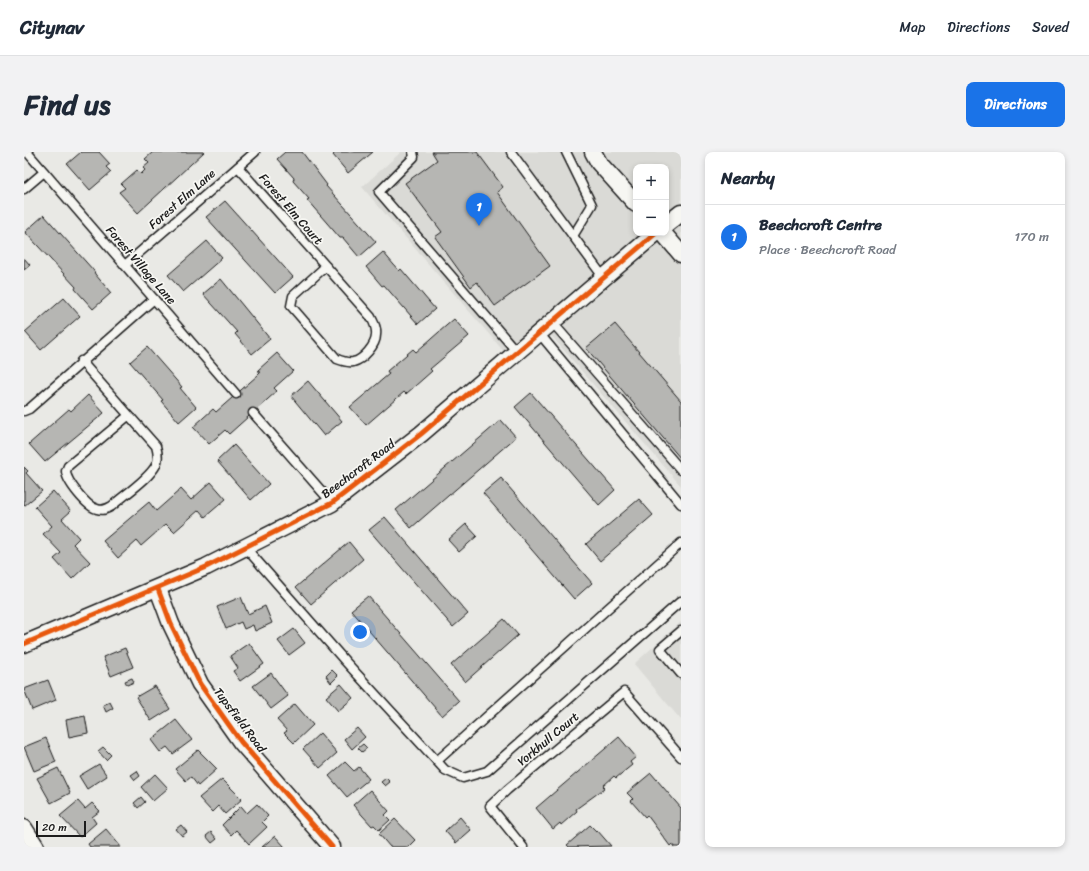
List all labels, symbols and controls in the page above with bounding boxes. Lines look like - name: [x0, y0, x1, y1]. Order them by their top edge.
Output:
- text: Citynav: [20, 11, 84, 44]
- text: Map: [899, 15, 925, 40]
- text: Directions: [947, 15, 1010, 40]
- text: Saved: [1032, 15, 1069, 40]
- text: Find us: [24, 80, 111, 129]
- button: Directions: [966, 82, 1065, 127]
- street label: Forest Elm Lane: [143, 163, 221, 235]
- text: Nearby: [721, 163, 775, 193]
- map controls: [633, 164, 669, 236]
- button: +: [633, 164, 669, 200]
- street label: Forest Elm Court: [253, 168, 329, 250]
- pin: 1: [466, 193, 492, 226]
- button: −: [633, 200, 669, 236]
- text: Beechcroft Centre: [759, 212, 882, 238]
- street label: Forest Village Lane: [100, 220, 182, 310]
- text: 1: [731, 225, 737, 248]
- text: 170 m: [1014, 225, 1049, 248]
- text: Place · Beechcroft Road: [759, 238, 896, 261]
- street label: Beechcroft Road: [316, 433, 401, 504]
- your location: [350, 622, 370, 642]
- street label: Tupsfield Road: [208, 682, 272, 758]
- street label: Yorkhull Court: [512, 706, 584, 772]
- text: 20 m: [42, 818, 67, 837]
- scale bar: [36, 819, 86, 838]

